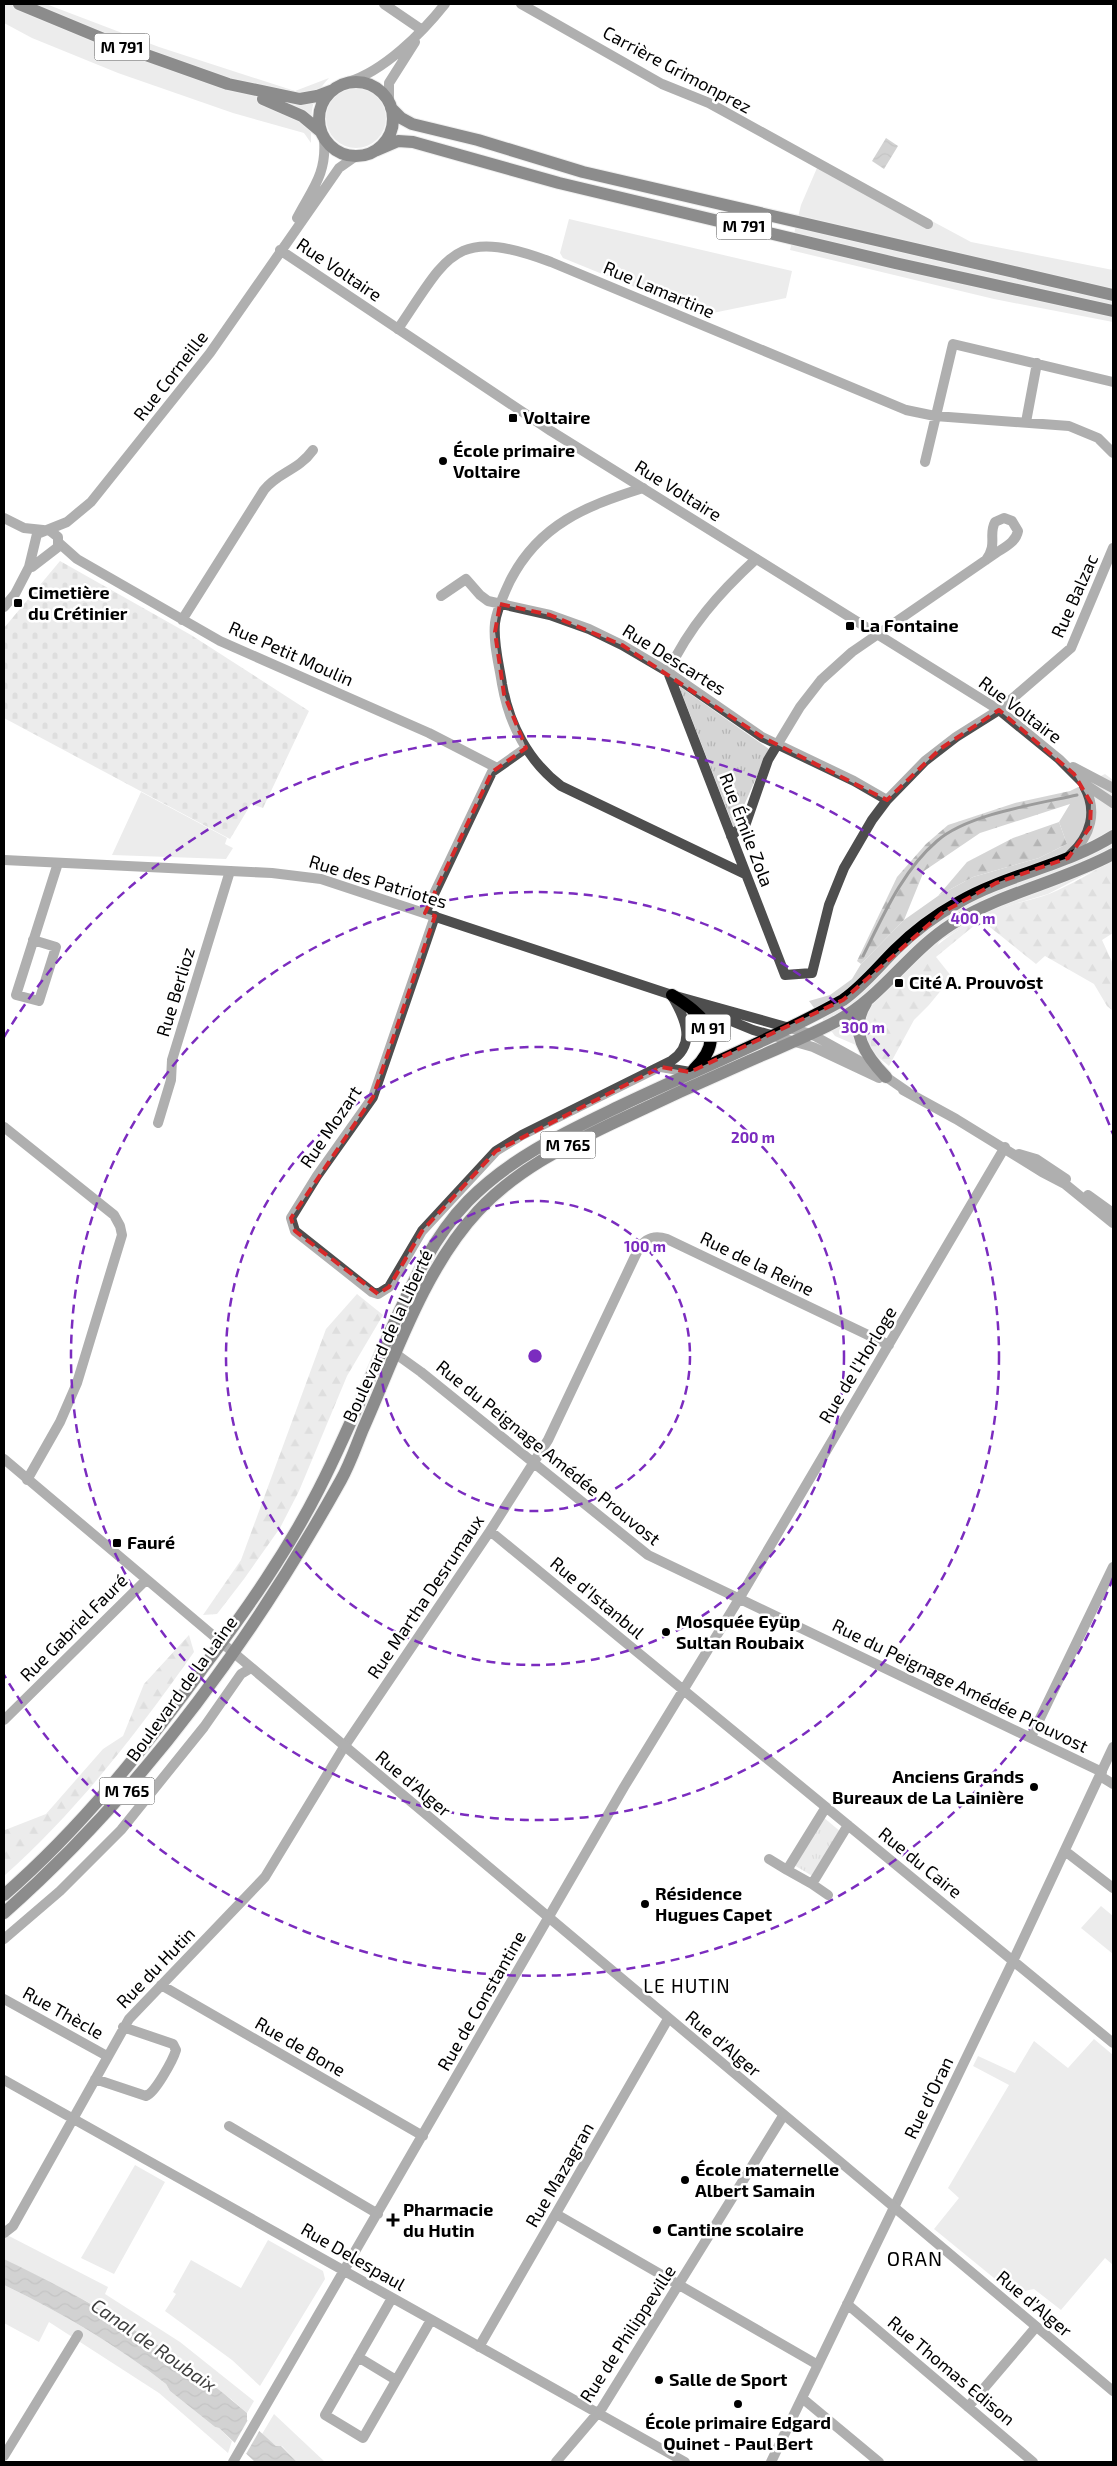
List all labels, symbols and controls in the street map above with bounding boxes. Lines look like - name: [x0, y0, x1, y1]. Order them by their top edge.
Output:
- street label: Carrière Grimonprez: [599, 21, 756, 118]
- road number: M 791: [94, 34, 150, 61]
- road number: M 791: [716, 212, 772, 240]
- street label: Rue Voltaire: [293, 233, 386, 306]
- street label: Rue Lamartine: [601, 256, 718, 322]
- street label: Rue Corneille: [128, 326, 212, 425]
- place label: Voltaire: [523, 406, 590, 428]
- marker: Voltaire: [507, 412, 519, 424]
- place label: École primaire Voltaire: [453, 439, 575, 482]
- marker: École primaire Voltaire: [437, 455, 449, 467]
- street label: Rue Voltaire: [631, 455, 726, 526]
- street label: Rue Balzac: [1046, 550, 1102, 641]
- place label: Cimetière du Crétinier: [28, 581, 128, 624]
- marker: Cimetière du Crétinier: [12, 597, 24, 609]
- place label: La Fontaine: [860, 614, 959, 636]
- street label: Rue Petit Moulin: [226, 616, 357, 690]
- street label: Rue Descartes: [619, 619, 730, 700]
- marker: La Fontaine: [844, 620, 856, 632]
- street label: Rue Voltaire: [975, 671, 1066, 748]
- street label: Rue Émile Zola: [715, 770, 779, 890]
- street label: Rue des Patriotes: [307, 850, 450, 912]
- text: 400 m: [951, 909, 995, 927]
- street label: Rue Berlioz: [151, 944, 199, 1039]
- place label: Cité A. Prouvost: [909, 971, 1044, 993]
- marker: Cité A. Prouvost: [893, 977, 905, 989]
- road number: M 91: [686, 1014, 730, 1042]
- text: 300 m: [841, 1018, 885, 1036]
- street label: Rue Mozart: [295, 1081, 366, 1172]
- text: 200 m: [731, 1128, 775, 1146]
- road number: M 765: [540, 1132, 596, 1158]
- street label: Rue de la Reine: [697, 1226, 818, 1300]
- text: 100 m: [624, 1237, 666, 1255]
- street label: Boulevard de la Liberté: [337, 1246, 437, 1425]
- street label: Rue de l'Horloge: [814, 1302, 901, 1427]
- centre of rings: [526, 1347, 544, 1365]
- street label: Rue du Peignage Amédée Prouvost: [432, 1355, 665, 1550]
- street label: Rue Martha Desrumaux: [362, 1510, 488, 1683]
- place label: Fauré: [127, 1531, 175, 1553]
- marker: Fauré: [111, 1537, 123, 1549]
- street label: Rue d'Istanbul: [546, 1552, 650, 1643]
- street label: Rue Gabriel Fauré: [15, 1569, 132, 1686]
- place label: Mosquée Eyüp Sultan Roubaix: [676, 1610, 805, 1653]
- street label: Boulevard de la Laine: [121, 1611, 241, 1765]
- street label: Rue du Peignage Amédée Prouvost: [829, 1613, 1092, 1757]
- marker: Mosquée Eyüp Sultan Roubaix: [660, 1626, 672, 1638]
- street label: Rue d'Alger: [371, 1745, 456, 1821]
- place label: Anciens Grands Bureaux de La Lainière: [832, 1765, 1024, 1808]
- road number: M 765: [100, 1778, 154, 1804]
- marker: Anciens Grands Bureaux de La Lainière: [1028, 1781, 1040, 1793]
- street label: Rue du Caire: [874, 1822, 967, 1903]
- place label: Résidence Hugues Capet: [655, 1882, 773, 1925]
- marker: Résidence Hugues Capet: [639, 1898, 651, 1910]
- street label: Rue du Hutin: [111, 1922, 199, 2012]
- street label: Rue de Constantine: [432, 1927, 530, 2074]
- district label: LE HUTIN: [643, 1974, 731, 1997]
- street label: Rue Thècle: [19, 1981, 108, 2043]
- street label: Rue d'Alger: [681, 2005, 766, 2081]
- street label: Rue de Bone: [251, 2011, 350, 2081]
- street label: Rue d'Oran: [899, 2053, 957, 2142]
- street label: Rue Mazagran: [520, 2118, 598, 2231]
- place label: École maternelle Albert Samain: [695, 2158, 839, 2201]
- marker: École maternelle Albert Samain: [679, 2174, 691, 2186]
- place label: Pharmacie du Hutin: [403, 2198, 493, 2241]
- marker: Pharmacie du Hutin: [387, 2214, 399, 2226]
- street label: Rue Delespaul: [297, 2217, 410, 2295]
- place label: Cantine scolaire: [667, 2218, 804, 2240]
- marker: Cantine scolaire: [651, 2224, 663, 2236]
- district label: ORAN: [887, 2246, 943, 2270]
- street label: Rue de Philippeville: [575, 2261, 680, 2406]
- street label: Rue d'Alger: [992, 2265, 1077, 2341]
- water label: Canal de Roubaix: [87, 2293, 221, 2396]
- street label: Rue Thomas Edison: [884, 2311, 1020, 2430]
- place label: Salle de Sport: [669, 2368, 788, 2390]
- marker: Salle de Sport: [653, 2374, 665, 2386]
- marker: École primaire Edgard Quinet - Paul Bert: [732, 2398, 744, 2410]
- place label: École primaire Edgard Quinet - Paul Bert: [645, 2411, 831, 2454]

